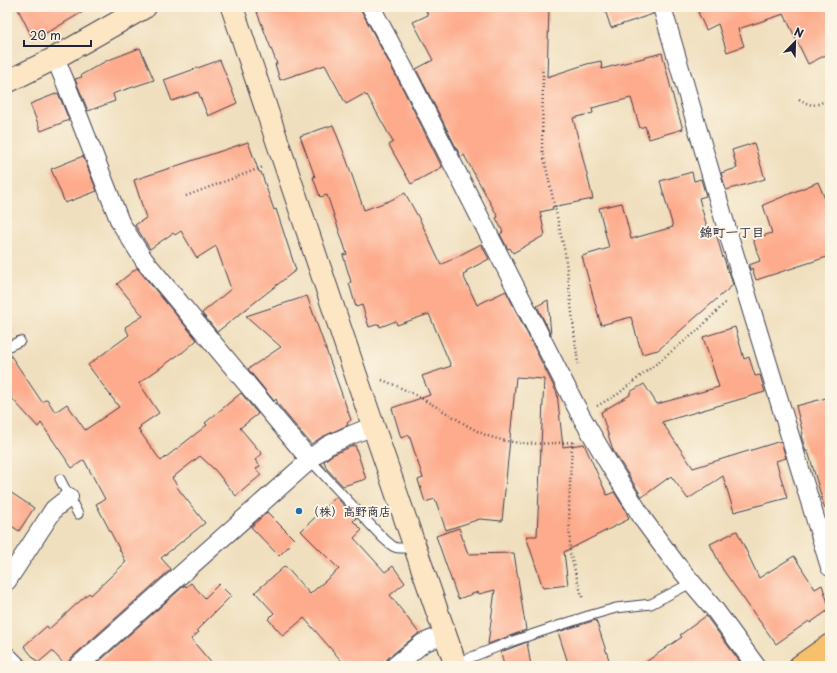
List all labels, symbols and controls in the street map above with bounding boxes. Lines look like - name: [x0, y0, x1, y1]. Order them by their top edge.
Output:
- scale bar: [24, 22, 91, 48]
- north arrow: [775, 22, 815, 62]
- text: N: [792, 23, 807, 42]
- text: 20 m: [30, 26, 61, 44]
- district label: 錦町一丁目: [699, 222, 765, 241]
- place label: （株）高野商店: [307, 502, 391, 520]
- marker: （株）高野商店: [294, 506, 304, 516]

